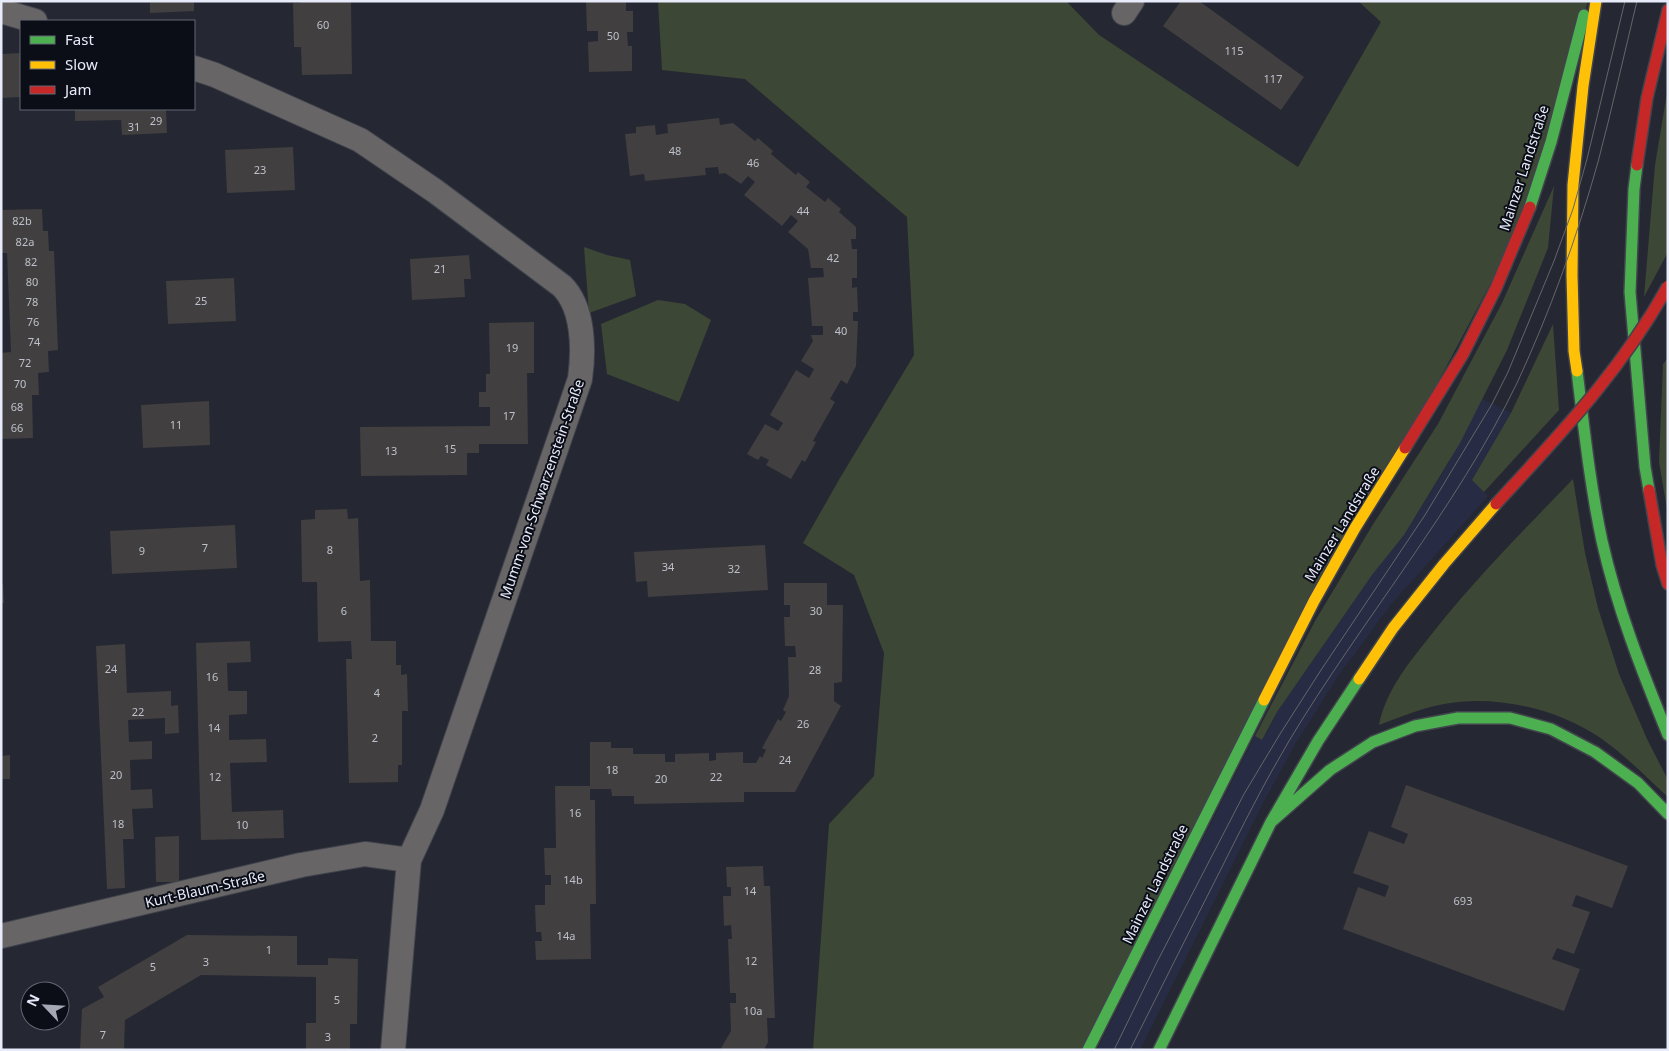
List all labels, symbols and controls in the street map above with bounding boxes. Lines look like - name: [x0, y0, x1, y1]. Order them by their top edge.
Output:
- house number: 60: [317, 17, 329, 32]
- legend: [20, 20, 195, 110]
- house number: 50: [607, 28, 619, 43]
- text: Fast: [65, 29, 94, 49]
- house number: 115: [1225, 43, 1243, 58]
- text: Slow: [65, 54, 98, 74]
- house number: 117: [1264, 71, 1282, 86]
- text: Jam: [63, 79, 92, 99]
- street label: Mainzer Landstraße: [1494, 103, 1553, 233]
- house number: 29: [150, 113, 162, 128]
- house number: 31: [128, 119, 140, 134]
- house number: 48: [669, 143, 681, 158]
- house number: 46: [747, 155, 759, 170]
- house number: 23: [254, 162, 266, 177]
- house number: 44: [797, 203, 810, 218]
- house number: 82b: [12, 213, 32, 228]
- house number: 82a: [16, 234, 34, 249]
- house number: 42: [827, 250, 839, 265]
- house number: 82: [25, 254, 37, 269]
- house number: 21: [434, 261, 446, 276]
- house number: 80: [26, 274, 38, 289]
- house number: 25: [195, 293, 207, 308]
- house number: 78: [26, 294, 38, 309]
- house number: 76: [27, 314, 39, 329]
- house number: 40: [835, 323, 847, 338]
- house number: 74: [28, 334, 41, 349]
- house number: 19: [506, 340, 518, 355]
- house number: 72: [19, 355, 31, 370]
- house number: 70: [14, 376, 26, 391]
- street label: Mumm-von-Schwarzenstein-Straße: [495, 377, 588, 601]
- house number: 68: [11, 399, 23, 414]
- house number: 17: [503, 408, 515, 423]
- house number: 11: [170, 417, 182, 432]
- house number: 66: [11, 420, 23, 435]
- house number: 15: [444, 441, 456, 456]
- house number: 13: [385, 443, 397, 458]
- street label: Mainzer Landstraße: [1300, 463, 1384, 585]
- house number: 7: [202, 540, 208, 555]
- house number: 8: [327, 542, 333, 557]
- house number: 9: [139, 543, 145, 558]
- house number: 34: [662, 559, 675, 574]
- house number: 32: [728, 561, 740, 576]
- house number: 6: [341, 603, 347, 618]
- house number: 30: [810, 603, 822, 618]
- house number: 24: [105, 661, 118, 676]
- house number: 28: [809, 662, 821, 677]
- house number: 16: [206, 669, 218, 684]
- house number: 4: [374, 685, 381, 700]
- house number: 22: [132, 704, 144, 719]
- house number: 26: [797, 716, 809, 731]
- house number: 14: [208, 720, 221, 735]
- house number: 2: [372, 730, 378, 745]
- house number: 24: [779, 752, 792, 767]
- house number: 18: [606, 762, 618, 777]
- house number: 20: [110, 767, 122, 782]
- house number: 12: [209, 769, 221, 784]
- house number: 22: [710, 769, 722, 784]
- house number: 20: [655, 771, 667, 786]
- house number: 16: [569, 805, 581, 820]
- house number: 18: [112, 816, 124, 831]
- house number: 10: [236, 817, 248, 832]
- street label: Mainzer Landstraße: [1117, 821, 1192, 947]
- street label: Kurt-Blaum-Straße: [143, 865, 267, 912]
- house number: 14b: [563, 872, 583, 887]
- house number: 14: [744, 883, 757, 898]
- house number: 693: [1454, 893, 1472, 908]
- house number: 14a: [557, 928, 575, 943]
- house number: 1: [266, 942, 272, 957]
- house number: 12: [745, 953, 757, 968]
- house number: 3: [203, 954, 209, 969]
- house number: 5: [150, 959, 156, 974]
- north arrow: [20, 981, 70, 1031]
- text: N: [22, 991, 44, 1009]
- house number: 5: [334, 992, 340, 1007]
- house number: 10a: [744, 1003, 762, 1018]
- house number: 7: [100, 1027, 106, 1042]
- house number: 3: [325, 1029, 331, 1044]

